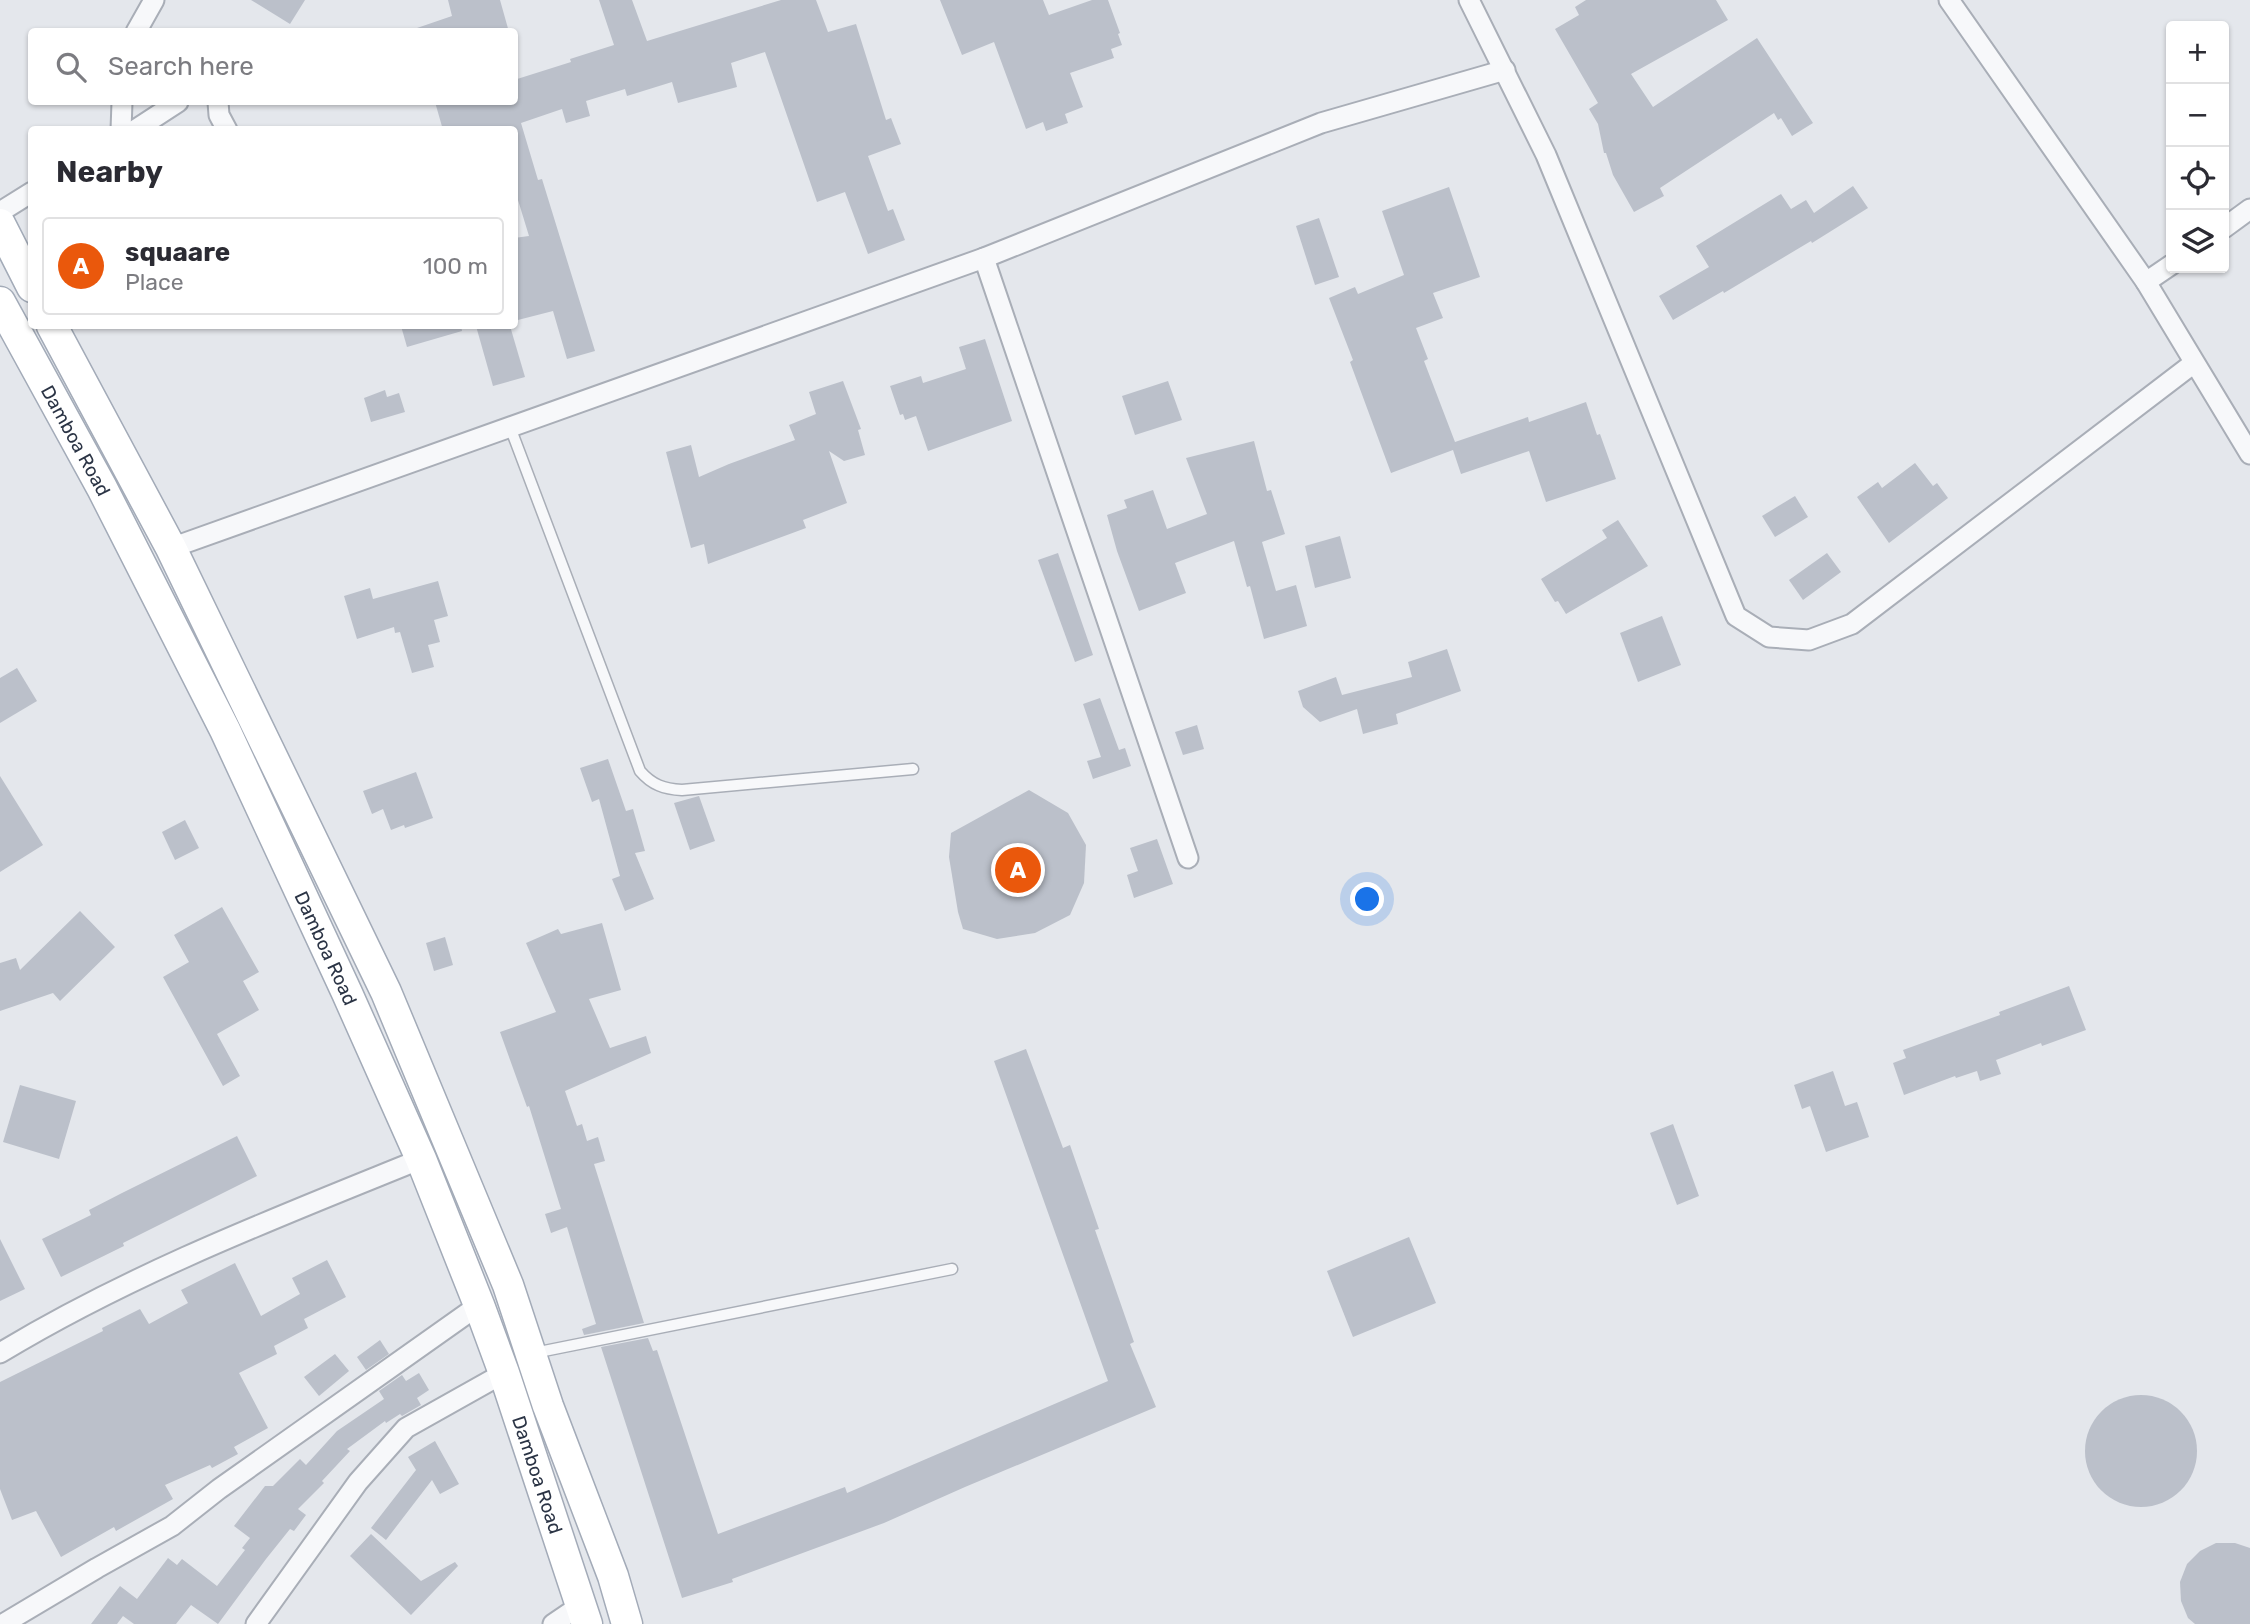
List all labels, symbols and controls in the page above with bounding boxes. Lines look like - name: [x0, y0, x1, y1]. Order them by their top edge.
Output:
- map controls: [2166, 21, 2229, 273]
- button: +: [2166, 21, 2229, 84]
- search box: [28, 28, 518, 105]
- icon: search: [52, 48, 90, 86]
- text: Search here: [108, 51, 254, 82]
- button: −: [2166, 84, 2229, 147]
- button: locate: [2166, 147, 2229, 210]
- text: Nearby: [56, 154, 163, 190]
- button: layers: [2166, 210, 2229, 273]
- text: squaare: [125, 237, 230, 268]
- text: A: [73, 252, 89, 280]
- text: 100 m: [423, 252, 488, 280]
- text: Place: [125, 268, 184, 296]
- street label: Damboa Road: [36, 381, 116, 500]
- pin: A: [995, 844, 1041, 896]
- your location: [1350, 882, 1384, 916]
- street label: Damboa Road: [290, 887, 362, 1009]
- street label: Damboa Road: [507, 1413, 568, 1537]

